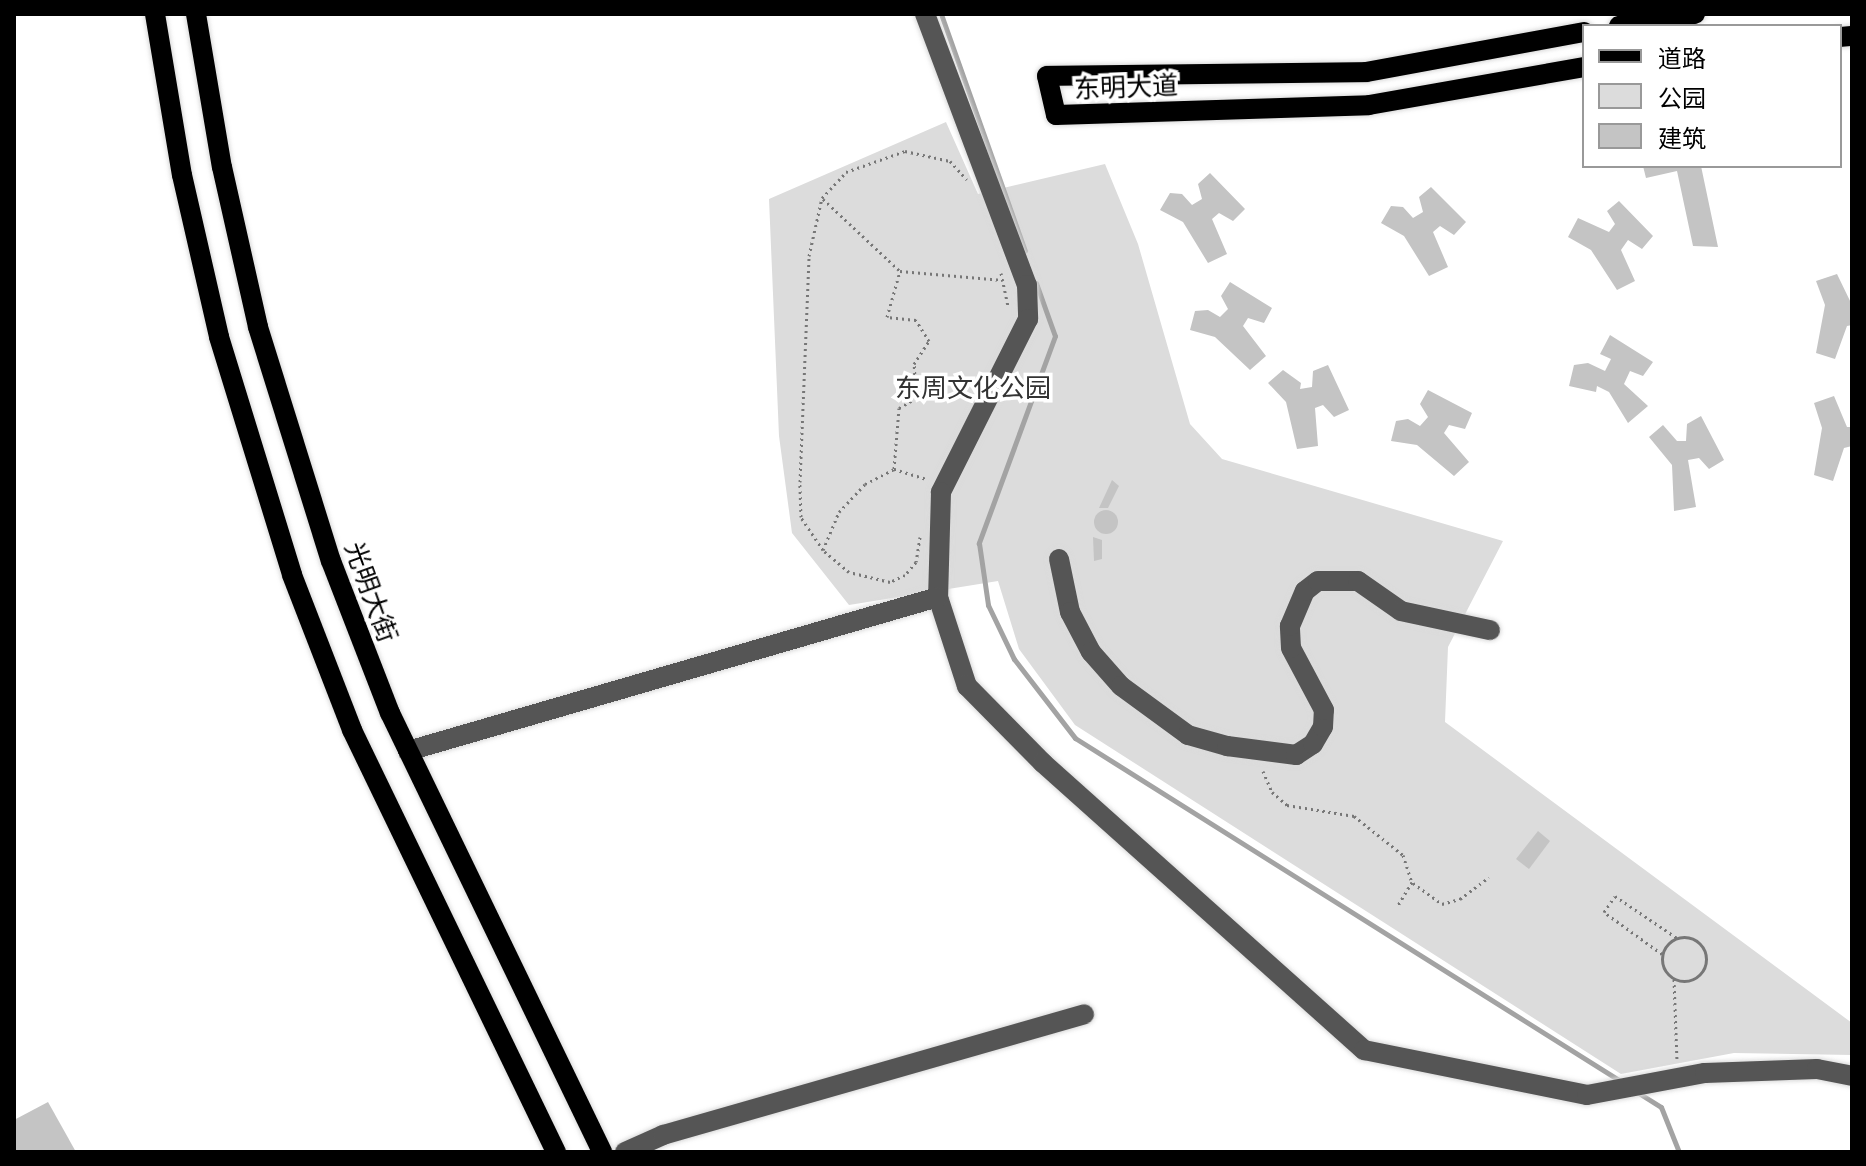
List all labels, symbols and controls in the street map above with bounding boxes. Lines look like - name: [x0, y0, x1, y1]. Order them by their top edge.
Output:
- legend: [1582, 24, 1842, 168]
- text: 道路: [1658, 42, 1706, 74]
- street label: 东明大道: [1073, 70, 1179, 104]
- text: 公园: [1658, 82, 1706, 114]
- text: 建筑: [1658, 122, 1706, 154]
- park label: 东周文化公园: [895, 372, 1051, 404]
- street label: 光明大街: [339, 538, 403, 646]

